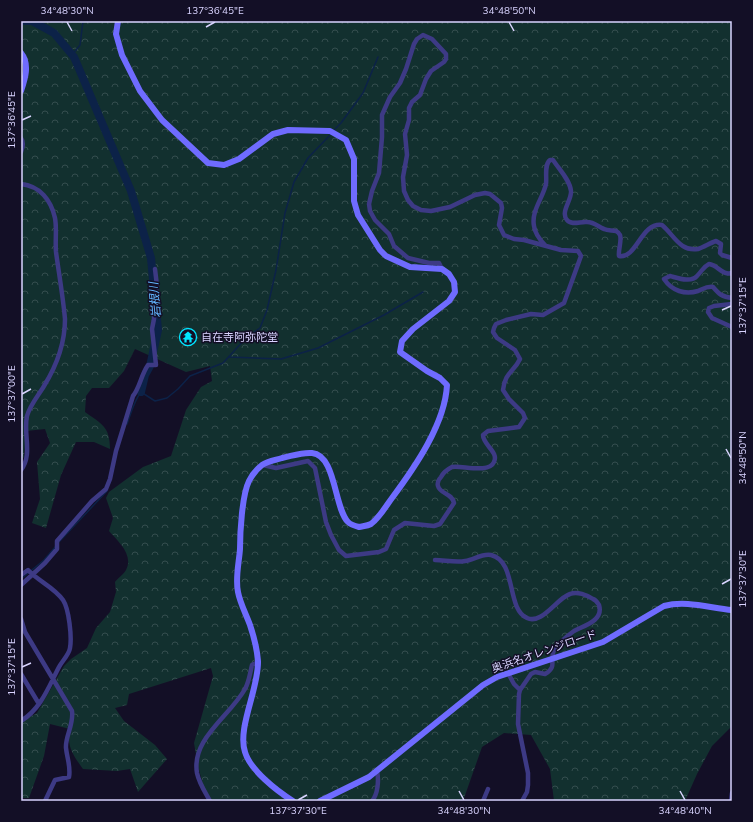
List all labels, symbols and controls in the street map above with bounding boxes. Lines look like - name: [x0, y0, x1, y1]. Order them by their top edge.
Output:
- text: 34°48'30"N: [40, 4, 94, 18]
- text: 137°36'45"E: [186, 4, 244, 18]
- text: 34°48'50"N: [482, 4, 536, 18]
- text: 137°36'45"E: [5, 91, 19, 149]
- text: 137°37'15"E: [736, 277, 750, 335]
- water label: 岩根川: [145, 279, 165, 319]
- temple icon: 自在寺阿弥陀堂: [178, 327, 198, 347]
- place label: 自在寺阿弥陀堂: [201, 330, 278, 345]
- text: 137°37'00"E: [5, 365, 19, 423]
- text: 34°48'50"N: [736, 431, 750, 485]
- text: 137°37'30"E: [736, 550, 750, 608]
- street label: 奥浜名オレンジロード: [490, 626, 599, 676]
- text: 137°37'15"E: [5, 638, 19, 696]
- text: 137°37'30"E: [269, 804, 327, 818]
- text: 34°48'30"N: [437, 804, 491, 818]
- text: 34°48'40"N: [658, 804, 712, 818]

